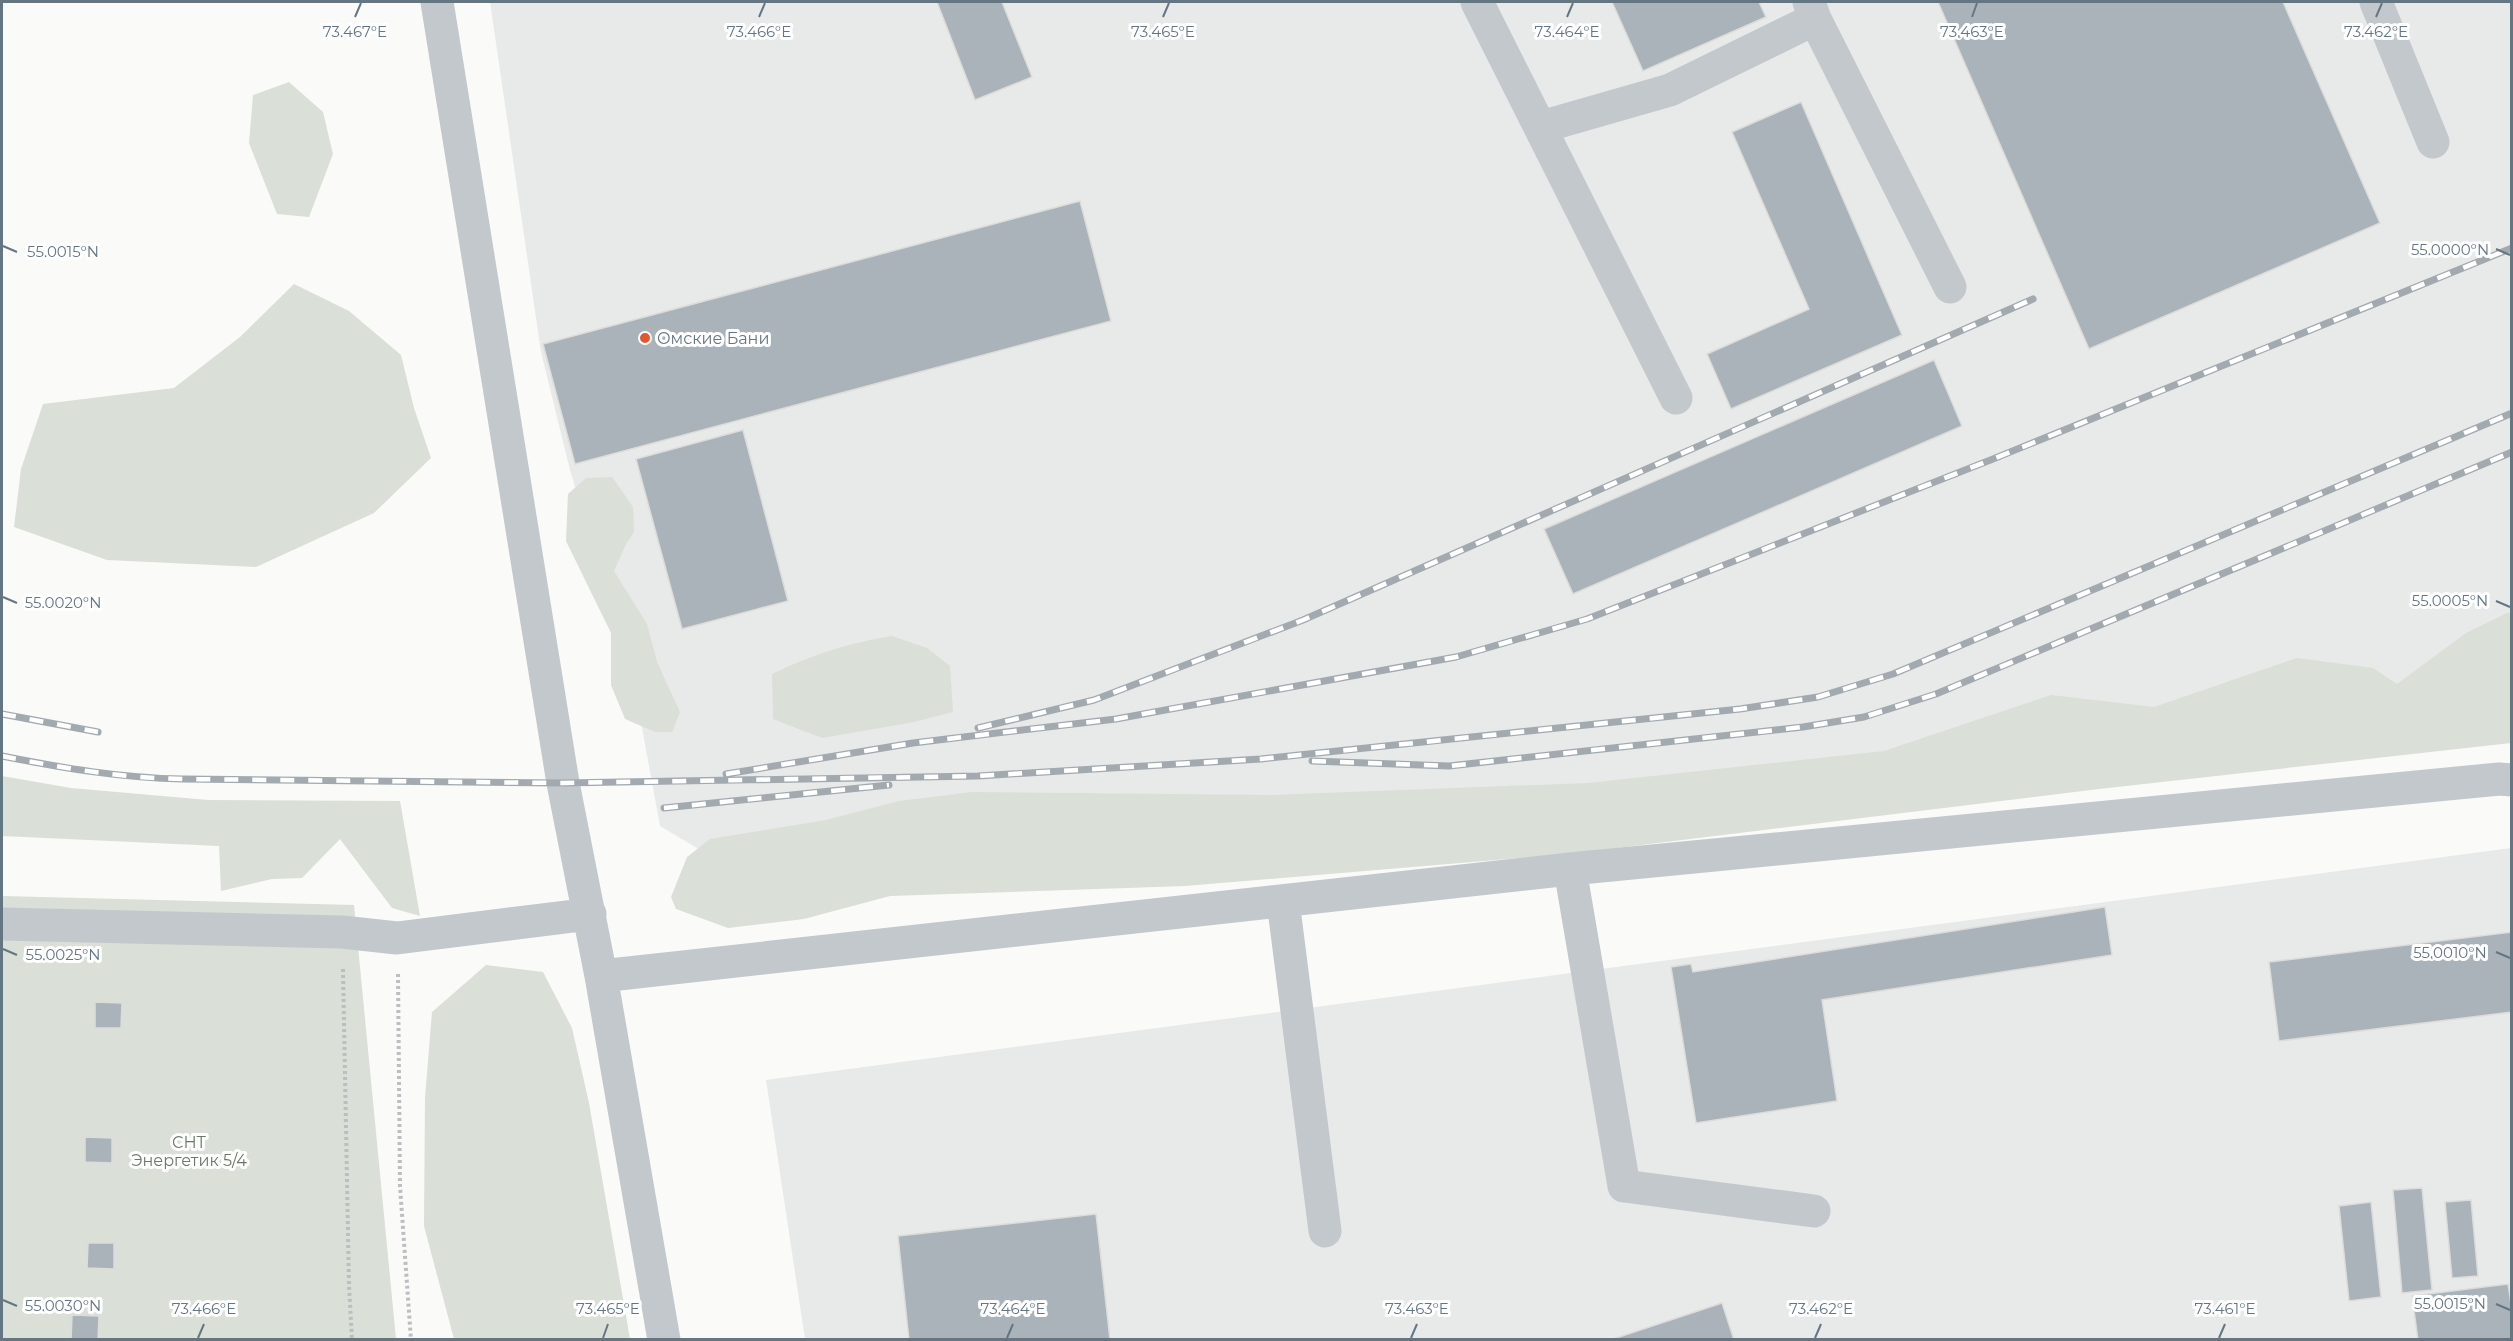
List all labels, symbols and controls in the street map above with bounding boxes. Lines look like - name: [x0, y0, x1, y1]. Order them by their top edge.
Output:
- text: 73.467°E: [323, 22, 387, 41]
- text: 73.466°E: [727, 22, 791, 41]
- text: 73.465°E: [1131, 22, 1195, 41]
- text: 73.464°E: [1535, 22, 1600, 41]
- text: 73.463°E: [1940, 22, 2004, 41]
- text: 73.462°E: [2344, 22, 2408, 41]
- text: 55.0000°N: [2411, 240, 2489, 259]
- text: 55.0015°N: [27, 242, 99, 261]
- place label: Омские Бани: [657, 329, 769, 348]
- marker: Омские Бани: [638, 331, 652, 345]
- text: 55.0005°N: [2412, 591, 2488, 610]
- text: 55.0020°N: [25, 593, 101, 612]
- text: 55.0010°N: [2413, 943, 2487, 962]
- text: 55.0025°N: [25, 945, 101, 964]
- park label: СНТ Энергетик 5/4: [131, 1133, 247, 1170]
- text: 55.0015°N: [2414, 1294, 2486, 1313]
- text: 55.0030°N: [25, 1296, 101, 1315]
- text: 73.466°E: [172, 1299, 236, 1318]
- text: 73.465°E: [576, 1299, 640, 1318]
- text: 73.464°E: [981, 1299, 1046, 1318]
- text: 73.463°E: [1385, 1299, 1449, 1318]
- text: 73.462°E: [1789, 1299, 1853, 1318]
- text: 73.461°E: [2195, 1299, 2255, 1318]

